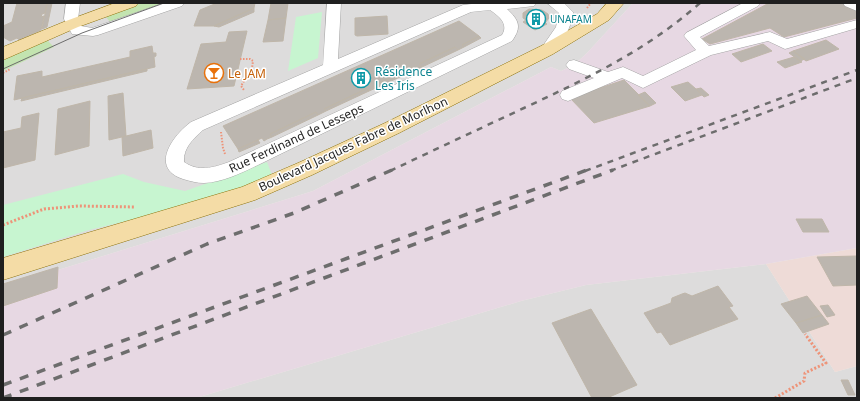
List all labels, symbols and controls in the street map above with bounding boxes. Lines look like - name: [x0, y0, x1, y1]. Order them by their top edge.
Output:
- building icon: UNAFAM: [525, 8, 547, 30]
- place label: UNAFAM: [550, 12, 592, 26]
- bar icon: Le JAM: [203, 62, 225, 84]
- place label: Résidence Les Iris: [375, 63, 432, 94]
- place label: Le JAM: [228, 65, 266, 82]
- building icon: Résidence Les Iris: [350, 67, 372, 89]
- street label: Boulevard Jacques Fabre de Morlhon: [256, 93, 450, 195]
- street label: Rue Ferdinand de Lesseps: [226, 99, 366, 177]

